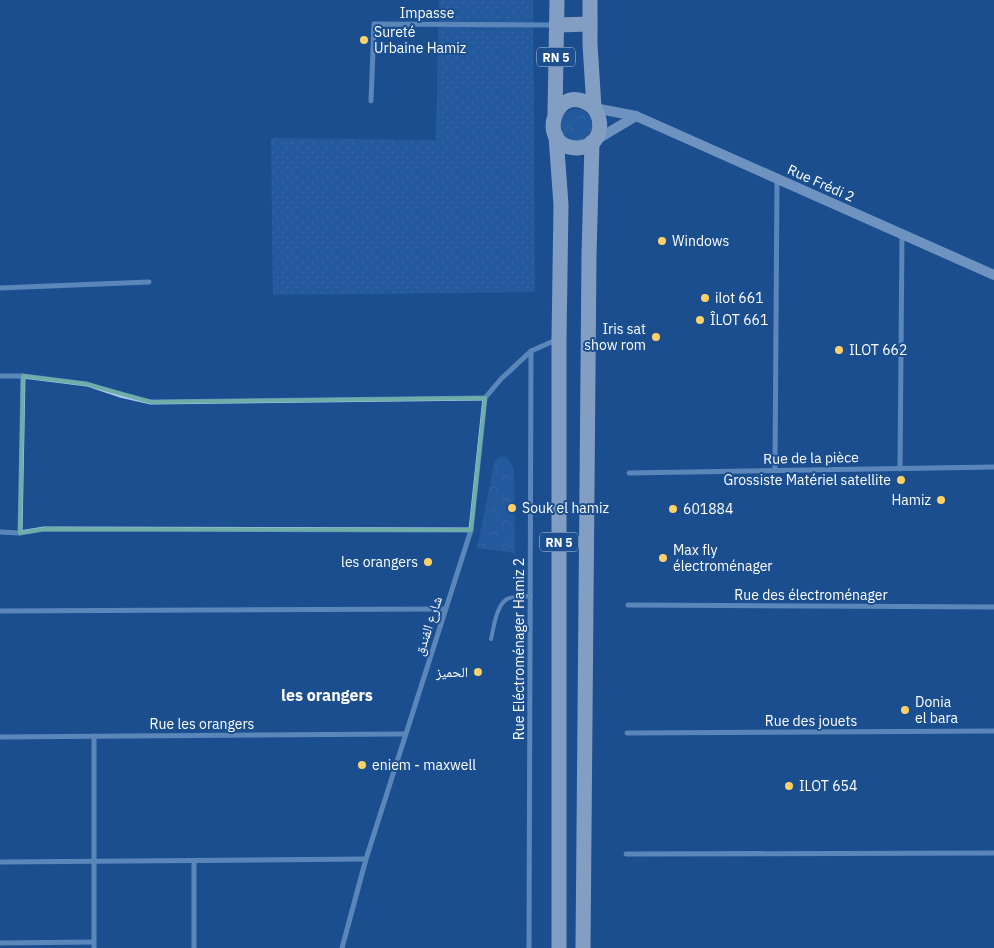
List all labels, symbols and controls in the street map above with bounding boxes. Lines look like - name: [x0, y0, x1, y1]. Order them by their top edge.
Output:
- street label: Impasse: [400, 4, 455, 22]
- place label: Sureté Urbaine Hamiz: [374, 23, 467, 57]
- marker: Sureté Urbaine Hamiz: [358, 34, 370, 46]
- road number: RN 5: [537, 48, 575, 66]
- street label: Rue Frédi 2: [785, 160, 857, 206]
- place label: Windows: [672, 232, 730, 250]
- marker: Windows: [656, 235, 668, 247]
- place label: ilot 661: [715, 289, 764, 307]
- marker: ilot 661: [699, 292, 711, 304]
- place label: ÎLOT 661: [710, 311, 768, 329]
- marker: ÎLOT 661: [694, 314, 706, 326]
- place label: Iris sat show rom: [584, 320, 646, 354]
- marker: Iris sat show rom: [650, 331, 662, 343]
- place label: ILOT 662: [849, 341, 907, 359]
- marker: ILOT 662: [833, 344, 845, 356]
- street label: Rue de la pièce: [763, 448, 859, 468]
- place label: Grossiste Matériel satellite: [723, 471, 891, 489]
- marker: Grossiste Matériel satellite: [895, 474, 907, 486]
- place label: Hamiz: [891, 491, 932, 509]
- marker: Hamiz: [935, 494, 947, 506]
- place label: Souk el hamiz: [522, 499, 610, 517]
- place label: 601884: [683, 500, 733, 518]
- marker: Souk el hamiz: [506, 502, 518, 514]
- marker: 601884: [667, 503, 679, 515]
- road number: RN 5: [540, 532, 578, 552]
- place label: Max fly électroménager: [673, 541, 773, 575]
- marker: Max fly électroménager: [657, 552, 669, 564]
- place label: les orangers: [341, 553, 418, 571]
- marker: les orangers: [422, 556, 434, 568]
- street label: Rue Eléctroménager Hamiz 2: [510, 558, 528, 740]
- street label: Rue des électroménager: [734, 586, 888, 604]
- street label: شارع الفندق: [410, 594, 447, 658]
- place label: الحميز: [435, 663, 468, 681]
- marker: الحميز: [472, 666, 484, 678]
- district label: les orangers: [281, 685, 373, 705]
- place label: Donia el bara: [915, 693, 958, 727]
- marker: Donia el bara: [899, 704, 911, 716]
- street label: Rue des jouets: [765, 712, 857, 730]
- street label: Rue les orangers: [150, 715, 255, 733]
- place label: eniem - maxwell: [372, 756, 476, 774]
- marker: eniem - maxwell: [356, 759, 368, 771]
- place label: ILOT 654: [799, 777, 857, 795]
- marker: ILOT 654: [783, 780, 795, 792]

